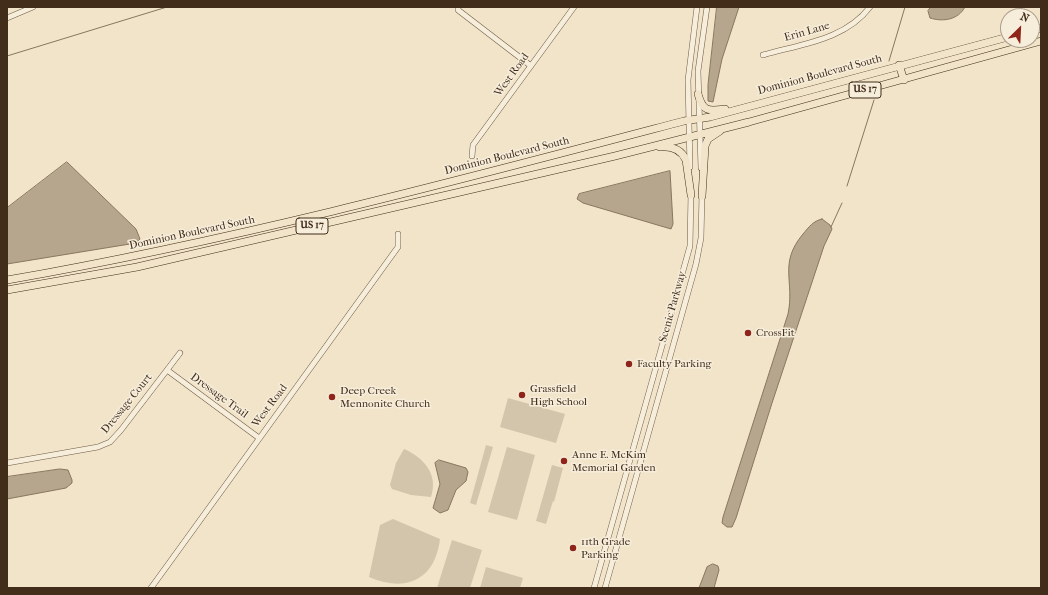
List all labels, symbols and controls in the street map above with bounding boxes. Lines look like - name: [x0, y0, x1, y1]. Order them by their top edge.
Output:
- north arrow: [1000, 8, 1040, 48]
- text: N: [1018, 10, 1031, 25]
- street label: Erin Lane: [783, 19, 831, 45]
- street label: West Road: [492, 51, 532, 99]
- street label: Dominion Boulevard South: [756, 52, 884, 98]
- road number: US 17: [849, 82, 881, 98]
- street label: Dominion Boulevard South: [443, 134, 571, 178]
- street label: Dominion Boulevard South: [128, 213, 256, 253]
- road number: US 17: [296, 218, 328, 234]
- street label: Scenic Parkway: [657, 270, 689, 344]
- place label: CrossFit: [756, 326, 795, 340]
- marker: CrossFit: [743, 328, 753, 338]
- place label: Faculty Parking: [637, 357, 711, 371]
- marker: Faculty Parking: [624, 359, 634, 369]
- street label: Dressage Court: [99, 371, 155, 437]
- street label: Dressage Trail: [188, 371, 250, 421]
- street label: West Road: [250, 382, 290, 430]
- place label: Grassfield High School: [530, 382, 587, 408]
- place label: Deep Creek Mennonite Church: [340, 384, 430, 410]
- marker: Grassfield High School: [517, 390, 527, 400]
- marker: Deep Creek Mennonite Church: [327, 392, 337, 402]
- place label: Anne E. McKim Memorial Garden: [572, 448, 656, 474]
- marker: Anne E. McKim Memorial Garden: [559, 456, 569, 466]
- place label: 11th Grade Parking: [581, 535, 630, 561]
- marker: 11th Grade Parking: [568, 543, 578, 553]

